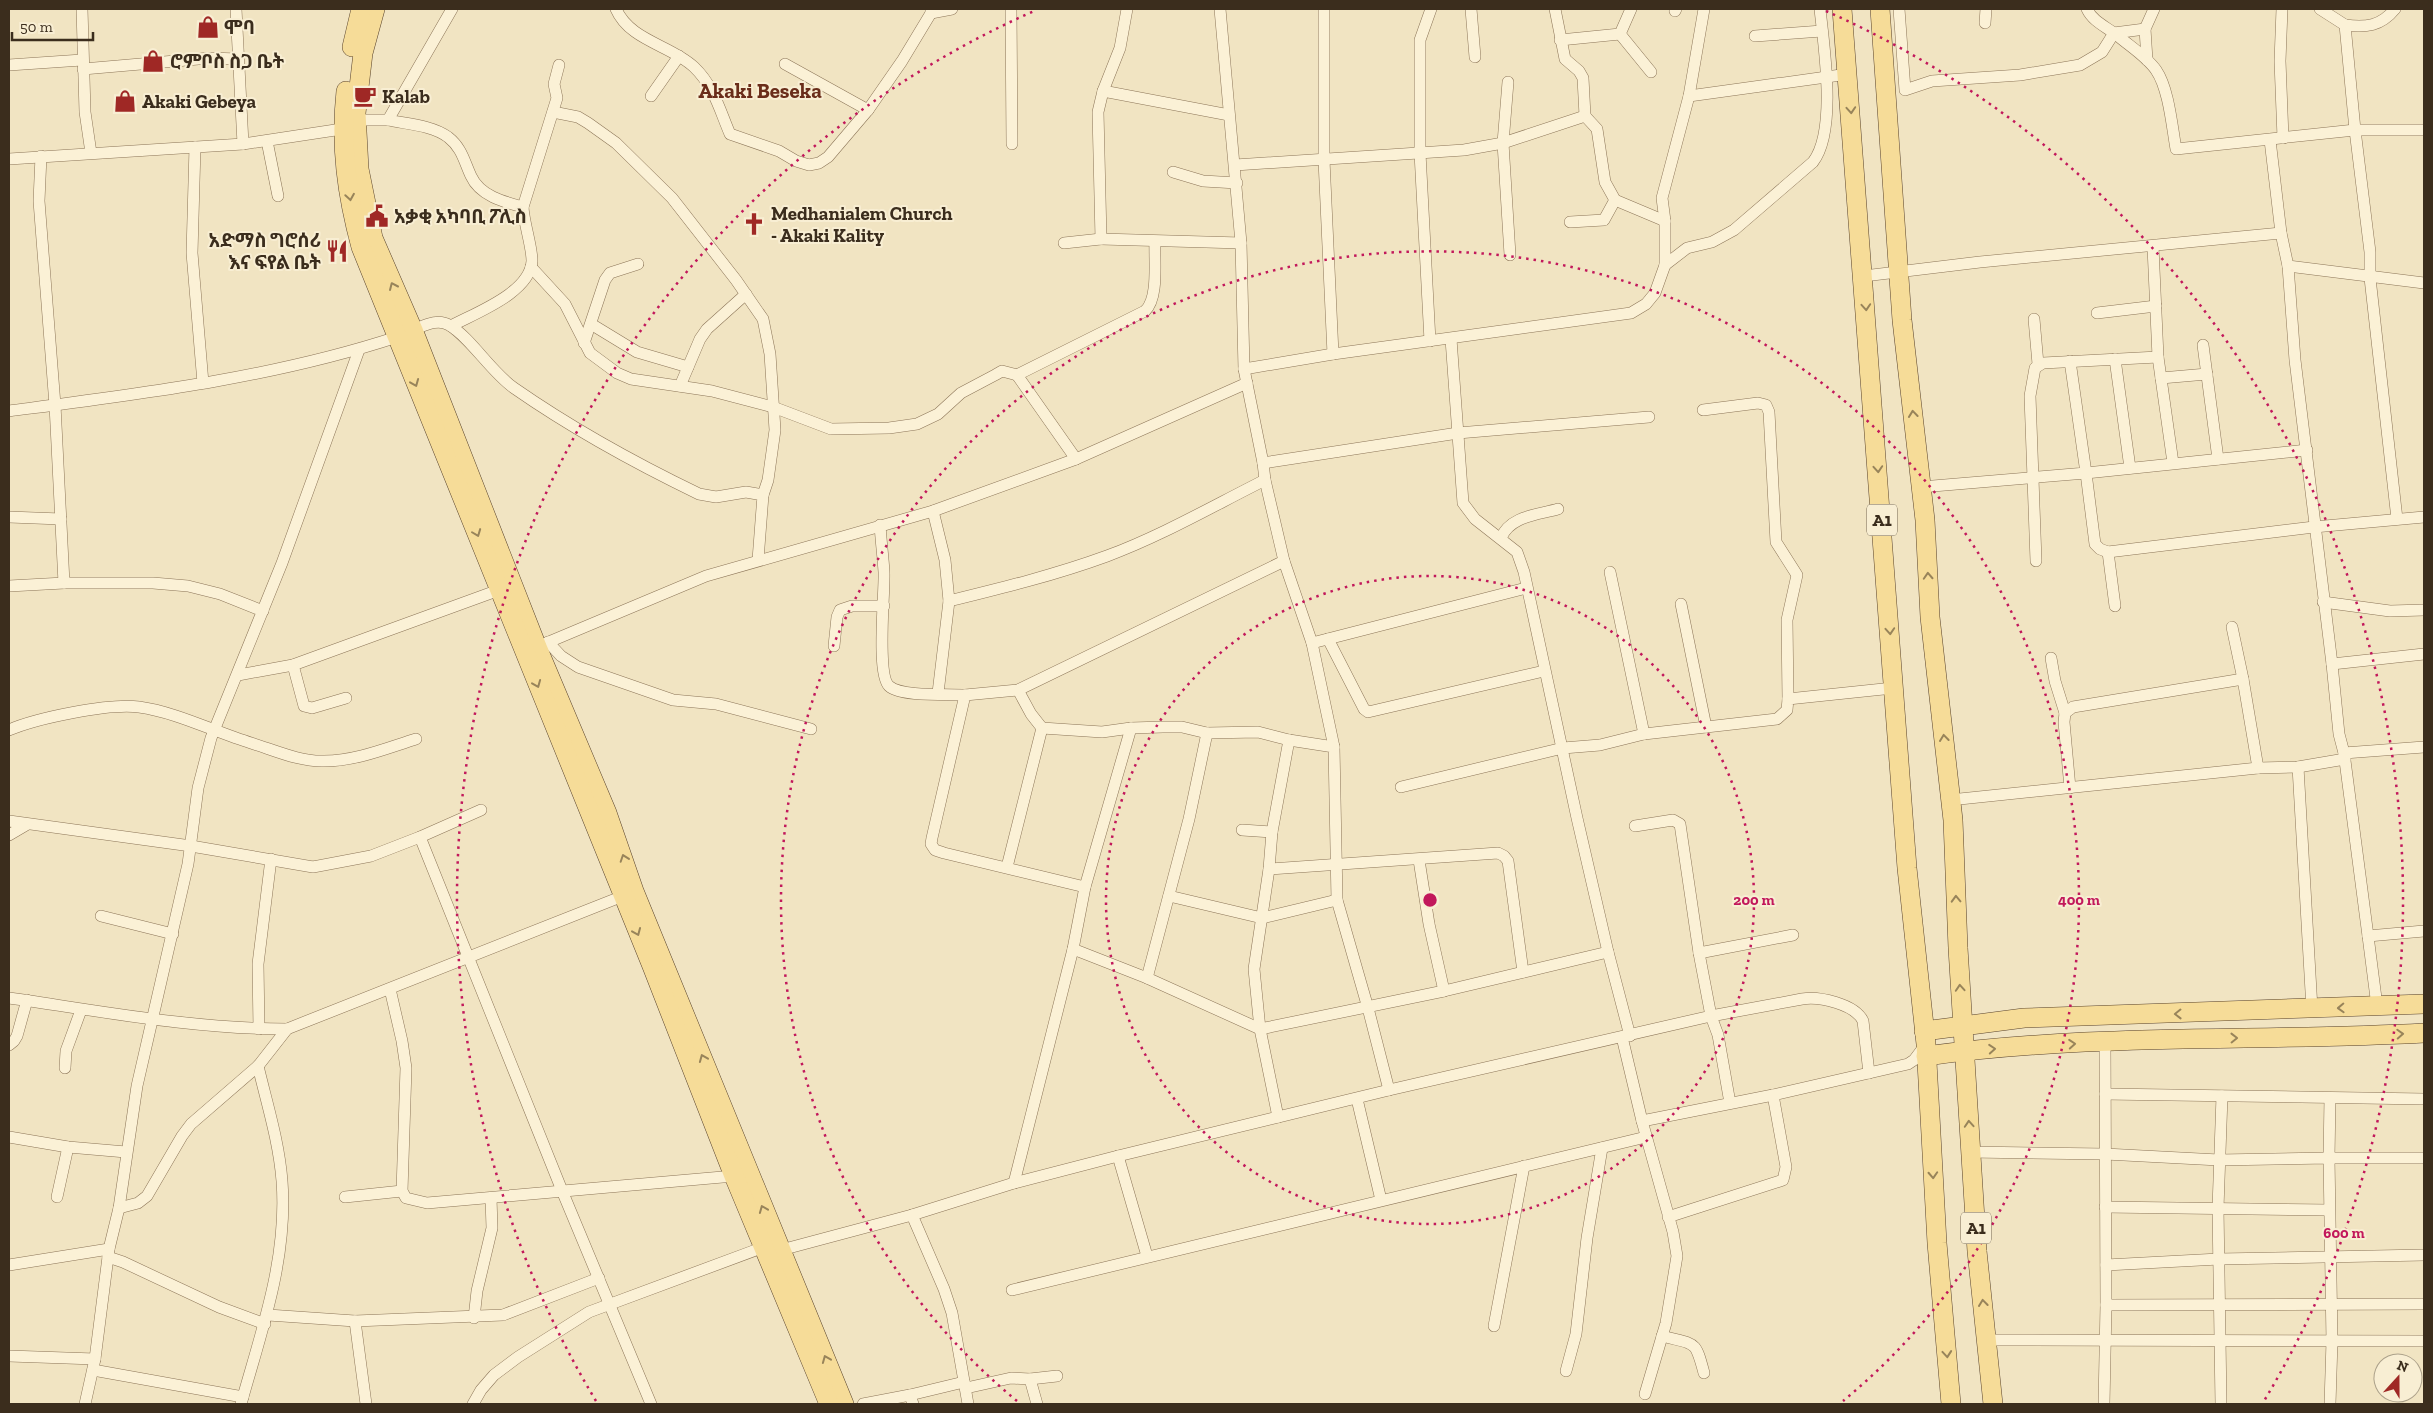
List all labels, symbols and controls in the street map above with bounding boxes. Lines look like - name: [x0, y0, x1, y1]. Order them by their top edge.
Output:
- scale bar: [12, 10, 94, 42]
- shop icon: ሞባ: [195, 14, 221, 40]
- place label: ሞባ: [224, 16, 255, 39]
- text: 50 m: [20, 18, 53, 36]
- shop icon: ሮምቦስ ስጋ ቤት: [140, 48, 166, 74]
- place label: ሮምቦስ ስጋ ቤት: [170, 50, 284, 73]
- district label: Akaki Beseka: [698, 78, 822, 103]
- cafe icon: Kalab: [352, 83, 378, 109]
- place label: Kalab: [382, 85, 430, 108]
- shop icon: Akaki Gebeya: [112, 88, 138, 114]
- place label: Akaki Gebeya: [142, 90, 256, 113]
- one-way arrow: [1845, 106, 1856, 114]
- one-way arrow: [345, 193, 355, 201]
- place label: Medhanialem Church - Akaki Kality: [771, 202, 953, 247]
- public building icon: አቃቂ አካባቢ ፖሊስ: [364, 203, 390, 229]
- place label: አቃቂ አካባቢ ፖሊስ: [394, 205, 527, 228]
- church icon: Medhanialem Church - Akaki Kality: [741, 211, 767, 237]
- place label: አድማስ ግሮሰሪ እና ፍየል ቤት: [209, 229, 321, 274]
- restaurant icon: አድማስ ግሮሰሪ እና ፍየል ቤት: [324, 238, 350, 264]
- one-way arrow: [389, 282, 400, 291]
- one-way arrow: [1860, 303, 1871, 311]
- one-way arrow: [409, 378, 420, 387]
- one-way arrow: [1908, 410, 1919, 418]
- one-way arrow: [1873, 465, 1884, 473]
- road number: A1: [1867, 504, 1897, 536]
- one-way arrow: [471, 528, 481, 537]
- one-way arrow: [1922, 572, 1933, 580]
- one-way arrow: [1884, 627, 1895, 635]
- one-way arrow: [531, 679, 541, 688]
- one-way arrow: [1939, 733, 1949, 742]
- one-way arrow: [619, 855, 629, 863]
- centre of rings: [1421, 891, 1439, 909]
- text: 200 m: [1733, 891, 1775, 909]
- text: 400 m: [2058, 891, 2100, 909]
- one-way arrow: [1951, 895, 1961, 903]
- one-way arrow: [631, 927, 641, 936]
- one-way arrow: [1955, 983, 1966, 991]
- one-way arrow: [2336, 1002, 2344, 1013]
- one-way arrow: [2174, 1009, 2182, 1019]
- one-way arrow: [2396, 1029, 2404, 1040]
- one-way arrow: [2231, 1033, 2239, 1043]
- one-way arrow: [2068, 1038, 2076, 1049]
- one-way arrow: [1988, 1044, 1996, 1055]
- one-way arrow: [699, 1054, 710, 1063]
- one-way arrow: [1964, 1120, 1975, 1128]
- one-way arrow: [1928, 1171, 1939, 1179]
- one-way arrow: [759, 1205, 770, 1214]
- road number: A1: [1961, 1212, 1991, 1244]
- text: 600 m: [2323, 1224, 2365, 1242]
- one-way arrow: [1978, 1299, 1989, 1307]
- one-way arrow: [1941, 1351, 1952, 1359]
- north arrow: [2373, 1353, 2423, 1403]
- one-way arrow: [821, 1355, 832, 1364]
- text: N: [2394, 1356, 2411, 1376]

